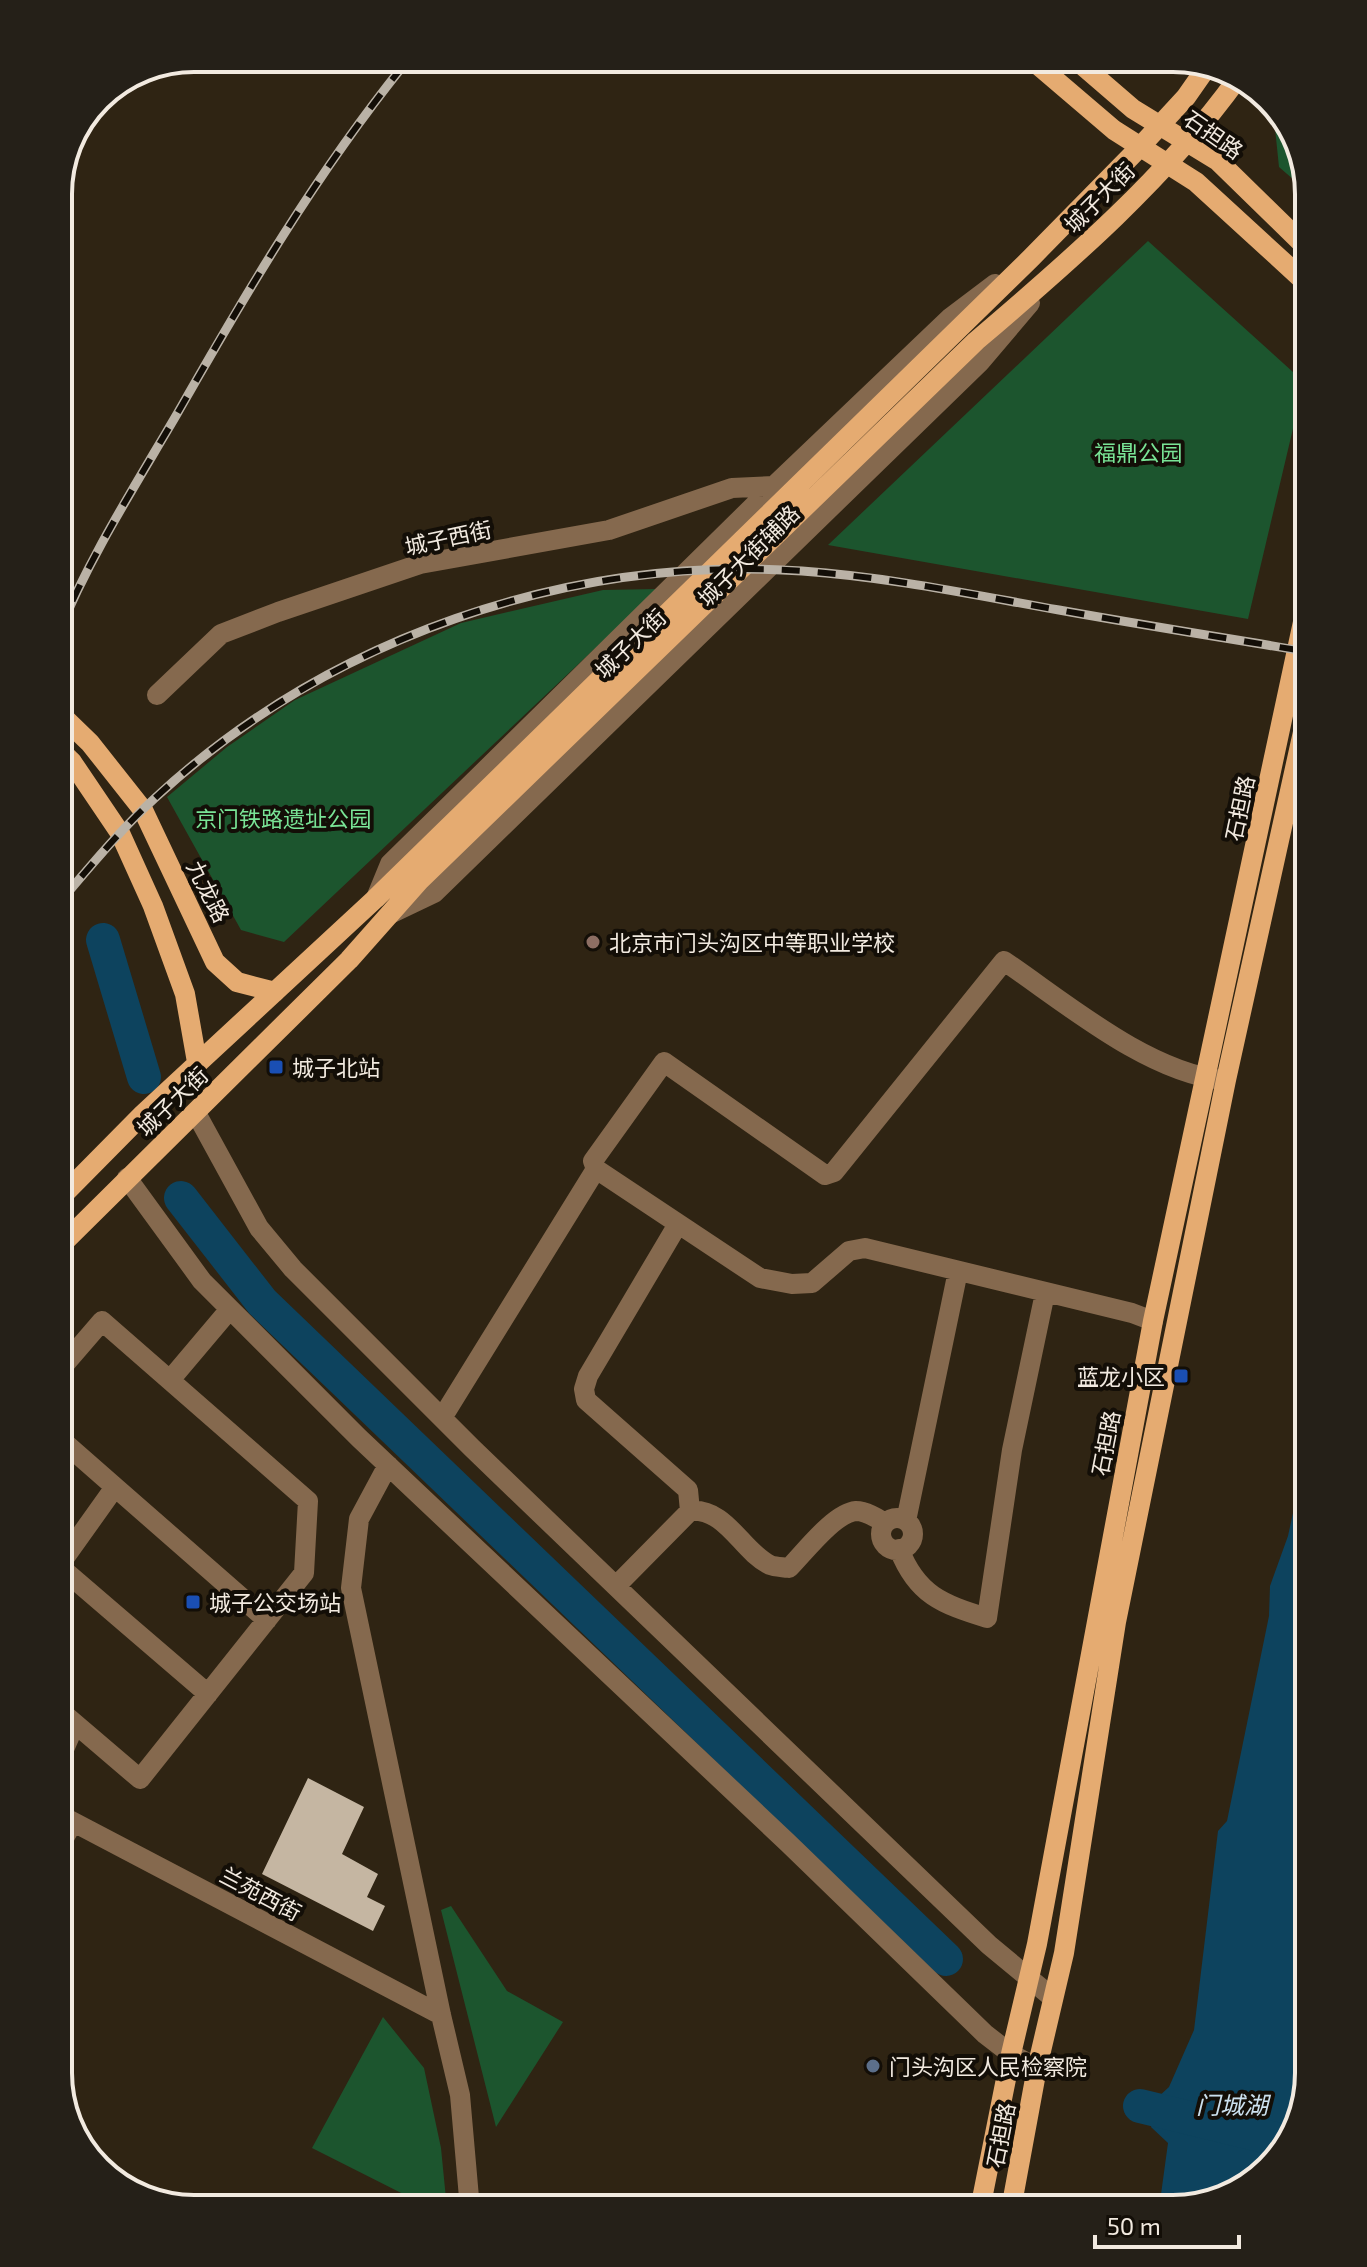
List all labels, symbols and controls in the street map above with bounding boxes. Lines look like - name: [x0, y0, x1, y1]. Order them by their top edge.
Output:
- street label: 石担路: [1180, 104, 1248, 164]
- street label: 城子大街: [1059, 157, 1139, 237]
- park label: 福鼎公园: [1094, 439, 1182, 465]
- street label: 城子大街辅路: [692, 499, 804, 611]
- street label: 城子西街: [402, 515, 494, 559]
- street label: 城子大街: [589, 603, 671, 683]
- street label: 石担路: [1219, 773, 1259, 843]
- park label: 京门铁路遗址公园: [195, 805, 371, 831]
- street label: 九龙路: [182, 856, 236, 926]
- place label: 北京市门头沟区中等职业学校: [609, 929, 895, 955]
- marker: 北京市门头沟区中等职业学校: [584, 933, 602, 951]
- place label: 城子北站: [292, 1054, 380, 1080]
- marker: 城子北站: [267, 1058, 285, 1076]
- street label: 城子大街: [131, 1061, 213, 1141]
- place label: 蓝龙小区: [1077, 1363, 1165, 1389]
- marker: 蓝龙小区: [1172, 1367, 1190, 1385]
- street label: 石担路: [1086, 1408, 1124, 1478]
- place label: 城子公交场站: [209, 1589, 341, 1615]
- marker: 城子公交场站: [184, 1593, 202, 1611]
- street label: 兰苑西街: [216, 1861, 306, 1925]
- place label: 门头沟区人民检察院: [889, 2053, 1087, 2079]
- marker: 门头沟区人民检察院: [864, 2057, 882, 2075]
- water label: 门城湖: [1196, 2090, 1272, 2119]
- street label: 石担路: [981, 2100, 1019, 2170]
- scale bar: [1095, 2199, 1239, 2249]
- text: 50 m: [1107, 2211, 1161, 2240]

